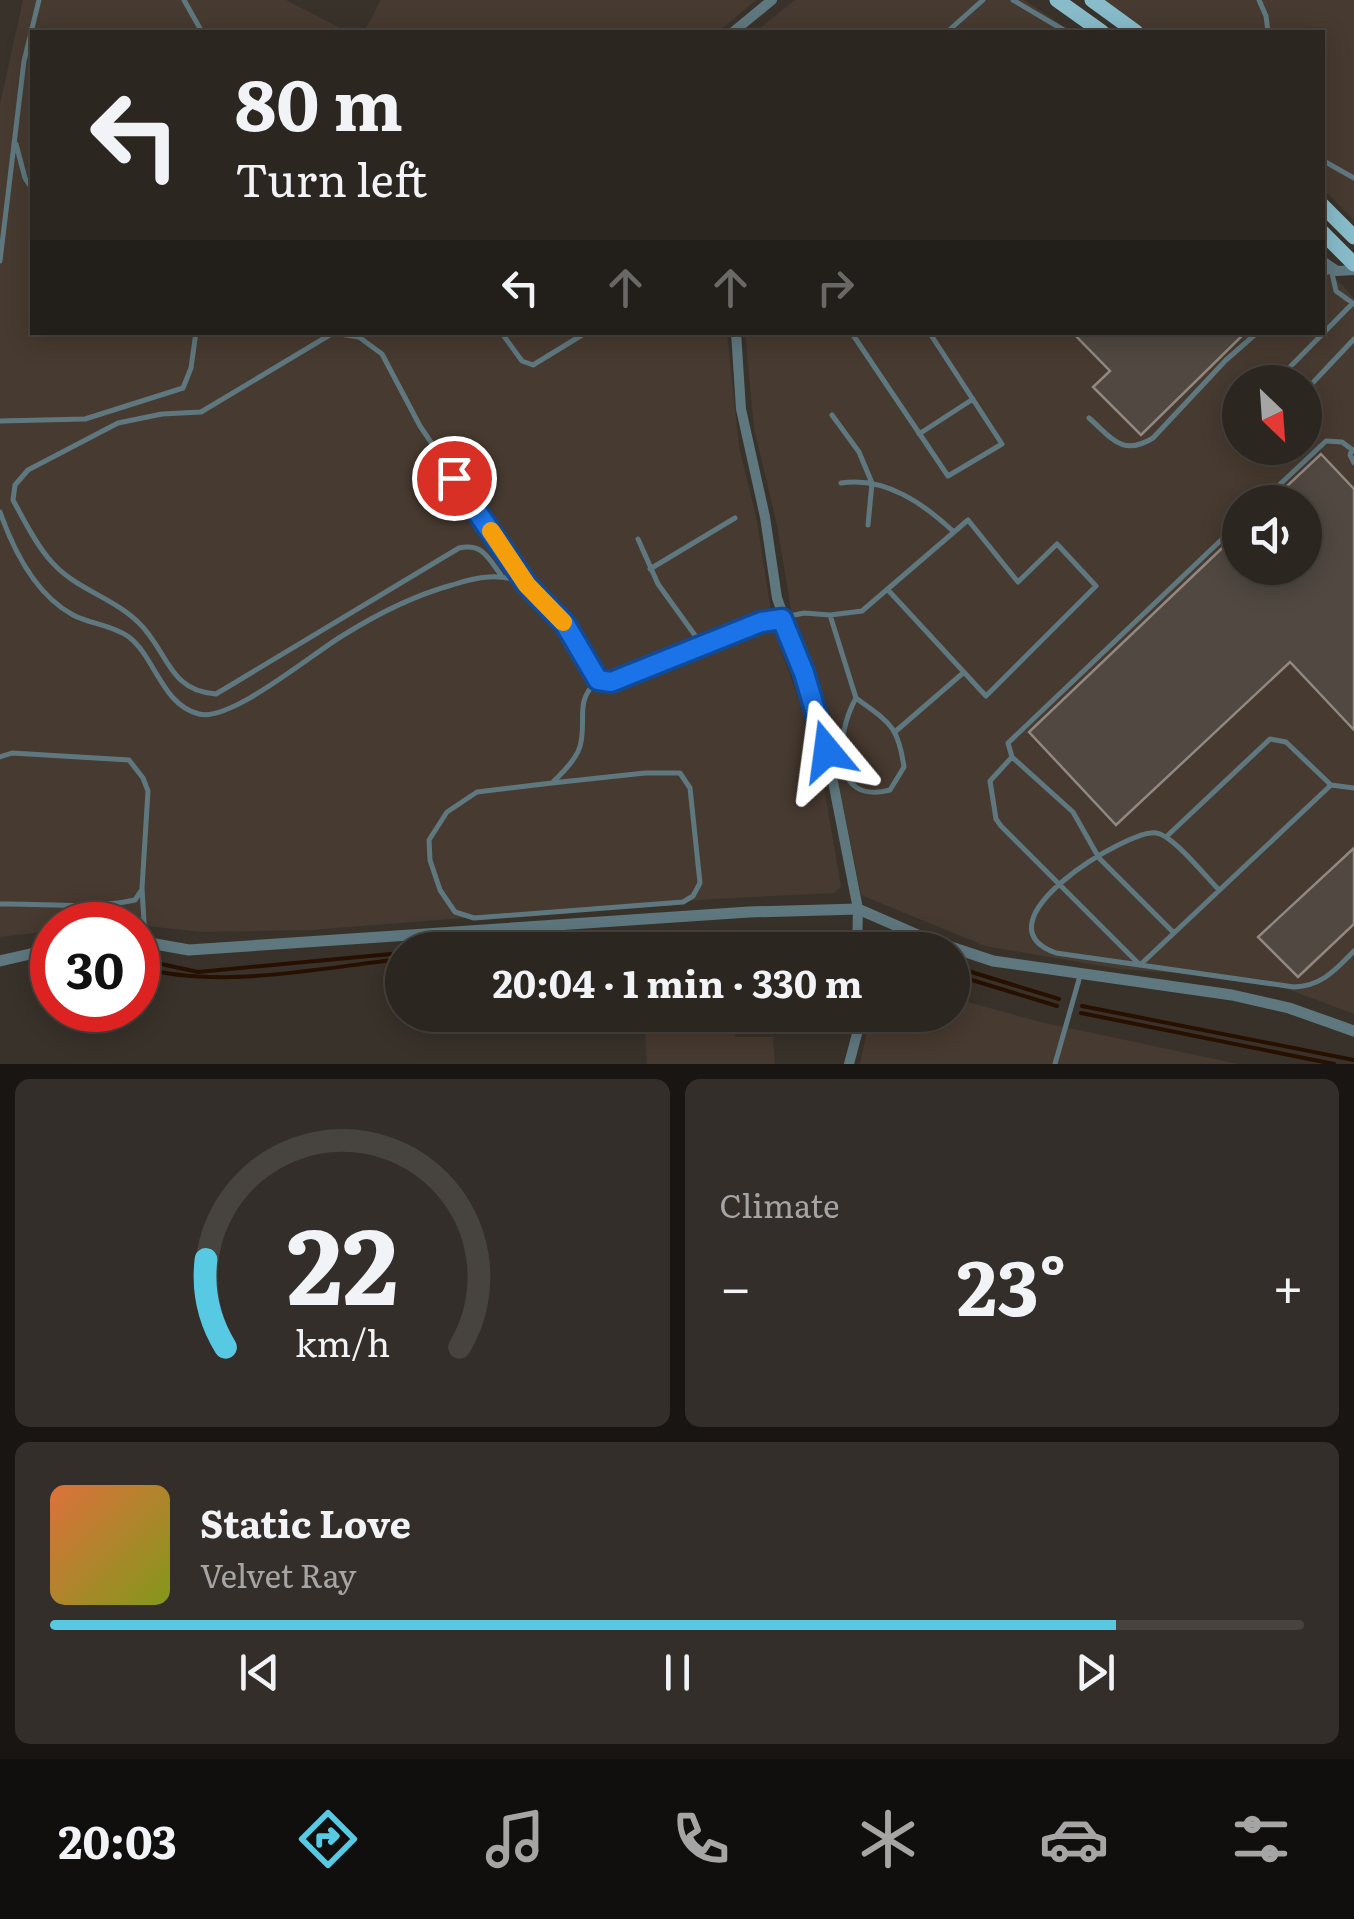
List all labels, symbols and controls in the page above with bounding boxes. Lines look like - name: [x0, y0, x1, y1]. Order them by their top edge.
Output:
- text: 80 m: [235, 49, 403, 153]
- icon: left: [70, 70, 200, 200]
- text: Turn left: [235, 144, 427, 211]
- icon: left: [493, 260, 548, 315]
- icon: ahead: [598, 260, 653, 315]
- icon: ahead: [703, 260, 758, 315]
- icon: right: [808, 260, 863, 315]
- north arrow: [1222, 365, 1322, 465]
- map controls: [1222, 365, 1322, 585]
- pin: [412, 436, 497, 521]
- icon: arrive: [427, 451, 482, 506]
- button: sound: [1222, 485, 1322, 585]
- position arrow: [775, 699, 879, 803]
- speed limit sign: 30: [30, 902, 160, 1032]
- text: 20:04 · 1 min · 330 m: [492, 953, 863, 1010]
- text: Climate: [720, 1180, 840, 1228]
- text: 22: [286, 1183, 398, 1337]
- text: 23°: [957, 1228, 1067, 1339]
- text: −: [720, 1243, 752, 1325]
- text: +: [1272, 1243, 1304, 1325]
- text: km/h: [295, 1315, 390, 1368]
- text: Static Love: [200, 1493, 411, 1550]
- text: Velvet Ray: [200, 1550, 356, 1598]
- icon: previous: [232, 1645, 287, 1700]
- icon: pause: [650, 1645, 705, 1700]
- icon: next: [1068, 1645, 1123, 1700]
- icon: directions: [293, 1804, 363, 1874]
- icon: music: [480, 1804, 550, 1874]
- icon: phone: [666, 1804, 736, 1874]
- icon: climate: [853, 1804, 923, 1874]
- icon: car: [1039, 1804, 1109, 1874]
- icon: filters: [1226, 1804, 1296, 1874]
- text: 20:03: [58, 1806, 177, 1873]

